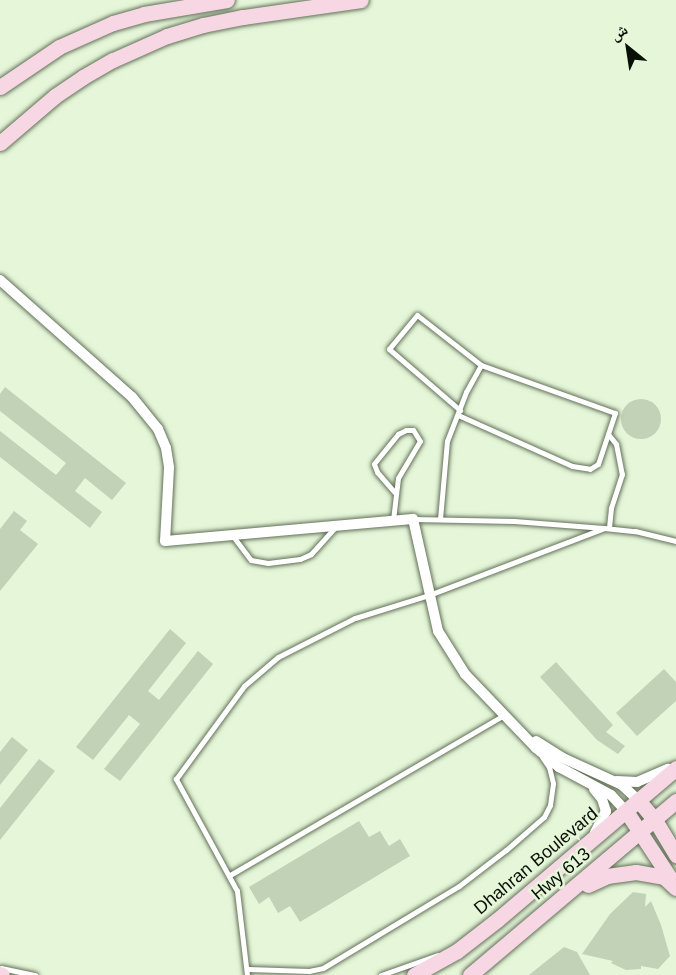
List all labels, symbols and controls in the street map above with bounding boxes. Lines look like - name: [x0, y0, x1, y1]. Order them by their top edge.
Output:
- north arrow: [598, 18, 658, 78]
- text: ش: [607, 20, 630, 44]
- street label: Dhahran Boulevard: [470, 803, 602, 919]
- street label: Hwy 613: [527, 843, 595, 905]

